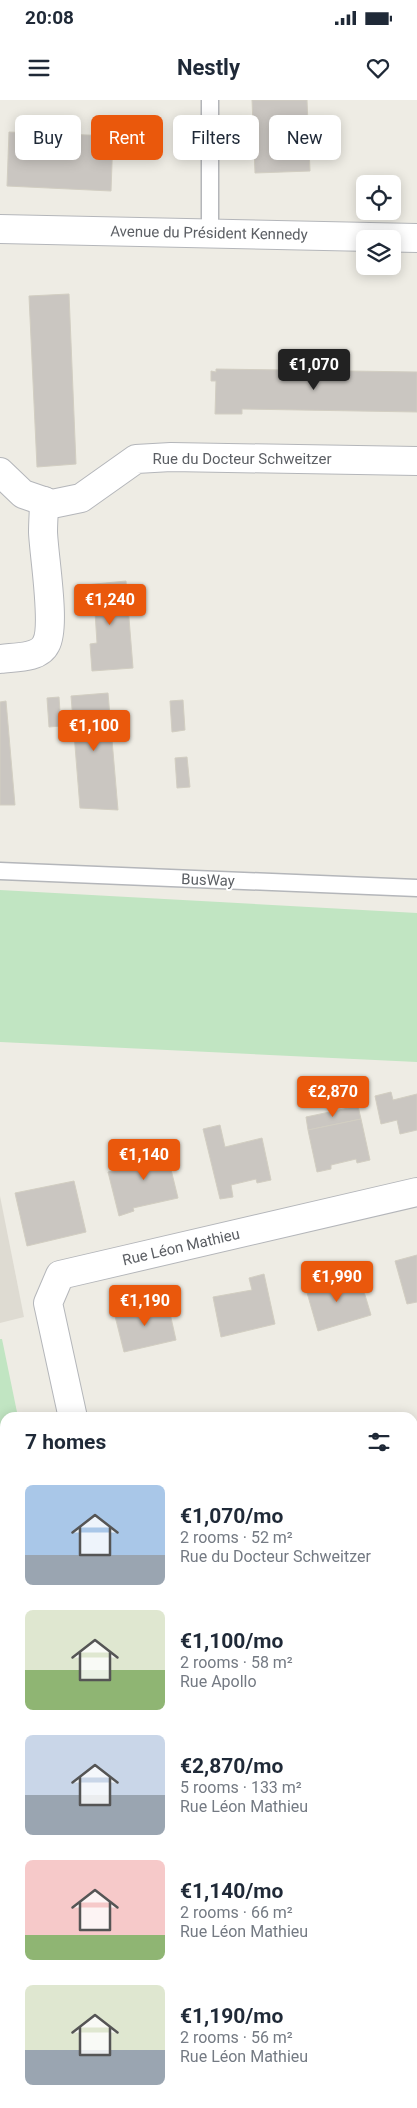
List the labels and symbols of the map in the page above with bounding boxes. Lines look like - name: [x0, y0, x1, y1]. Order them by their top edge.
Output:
- street label: Avenue du Président Kennedy: [110, 222, 308, 244]
- pin: €1,070: [273, 348, 355, 391]
- street label: Rue du Docteur Schweitzer: [153, 450, 331, 468]
- pin: €1,240: [69, 584, 151, 626]
- pin: €1,100: [53, 710, 135, 752]
- street label: BusWay: [181, 870, 235, 890]
- pin: €2,870: [292, 1076, 374, 1118]
- pin: €1,140: [103, 1138, 185, 1181]
- street label: Rue Léon Mathieu: [120, 1225, 242, 1269]
- pin: €1,990: [296, 1260, 378, 1303]
- pin: €1,190: [104, 1284, 186, 1327]

